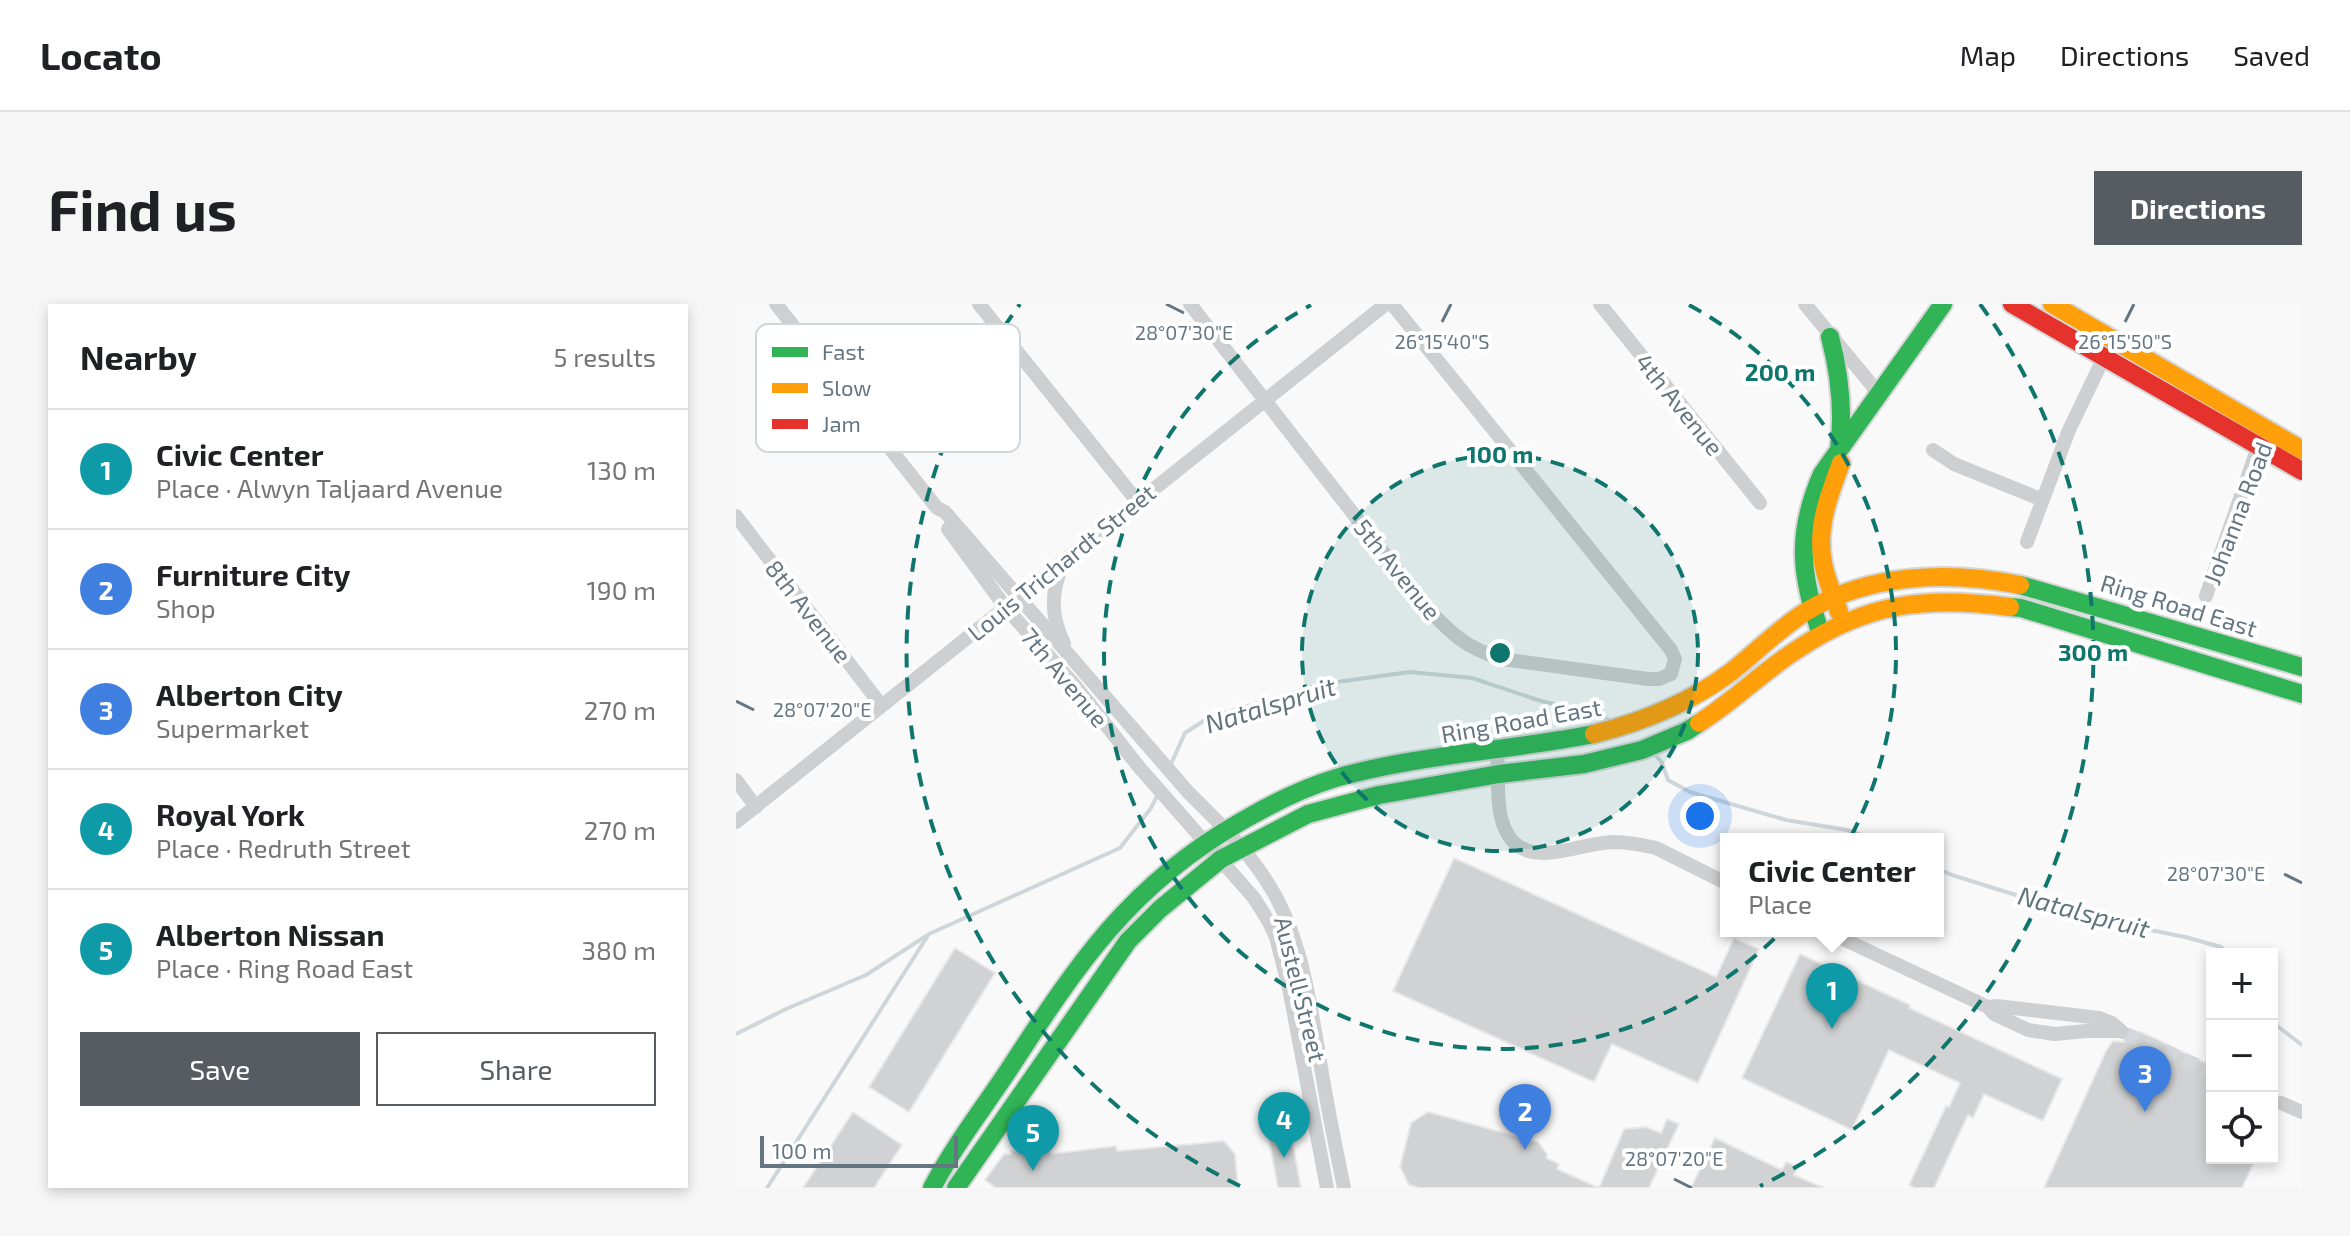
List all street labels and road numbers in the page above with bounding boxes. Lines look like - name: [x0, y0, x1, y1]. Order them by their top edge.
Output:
- street label: 4th Avenue: [1630, 347, 1730, 461]
- street label: Johanna Road: [2196, 438, 2278, 588]
- street label: Louis Trichardt Street: [961, 477, 1161, 647]
- street label: 5th Avenue: [1349, 513, 1447, 625]
- street label: 8th Avenue: [760, 554, 858, 668]
- street label: Ring Road East: [2097, 567, 2261, 643]
- street label: 7th Avenue: [1015, 621, 1115, 733]
- street label: Ring Road East: [1439, 692, 1603, 748]
- street label: Austell Street: [1269, 913, 1333, 1065]

